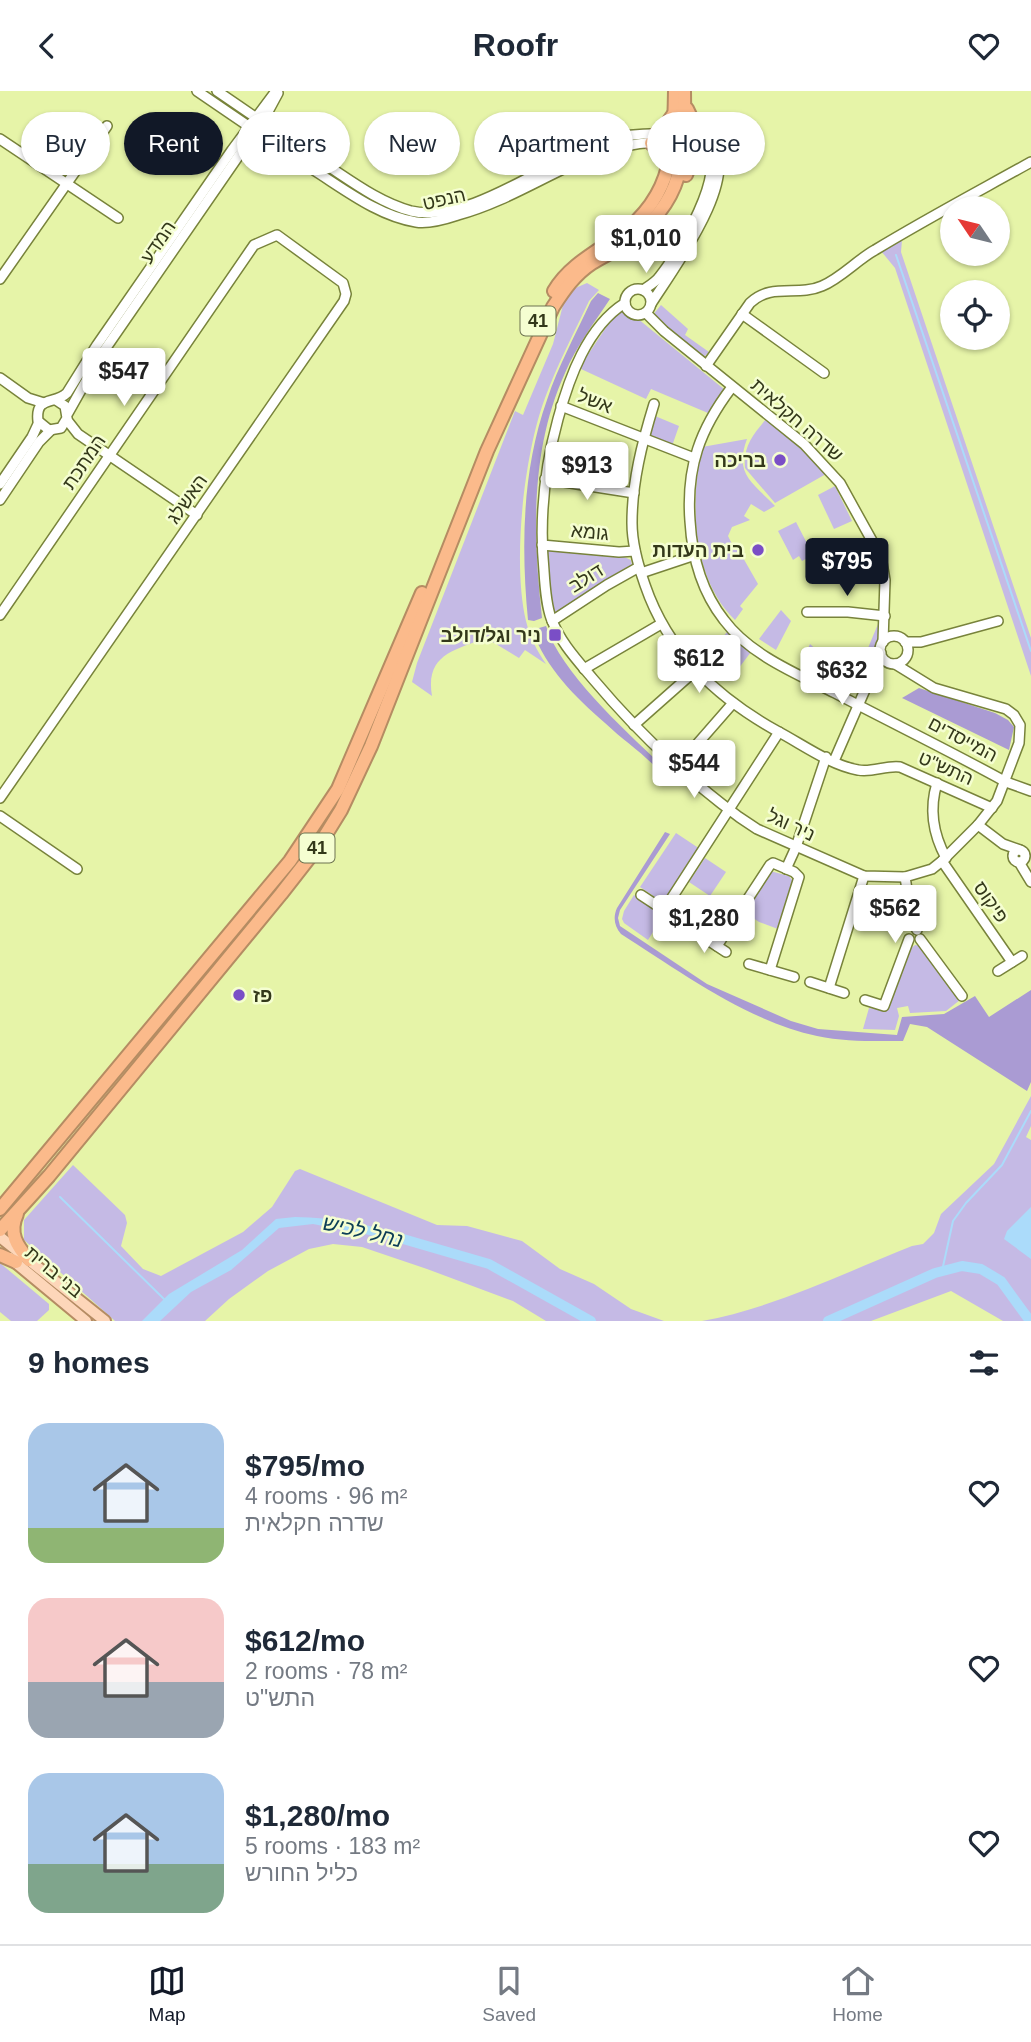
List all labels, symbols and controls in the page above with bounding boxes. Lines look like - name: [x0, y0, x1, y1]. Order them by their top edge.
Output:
- icon: back: [28, 27, 66, 65]
- text: Roofr: [473, 27, 558, 63]
- icon: heart: [965, 27, 1003, 65]
- chip: Buy: [21, 112, 110, 175]
- chip: Rent: [124, 112, 223, 175]
- chip: Filters: [237, 112, 350, 175]
- chip: New: [364, 112, 460, 175]
- chip: Apartment: [474, 112, 633, 175]
- chip: House: [647, 112, 765, 175]
- street label: הנפט: [420, 184, 468, 214]
- north arrow: [940, 196, 1010, 266]
- map controls: [940, 196, 1010, 350]
- pin: $1,010: [589, 215, 703, 275]
- street label: המדע: [136, 217, 180, 267]
- text: $1,010: [611, 225, 681, 251]
- button: locate: [940, 280, 1010, 350]
- road number: 41: [520, 306, 556, 335]
- pin: $547: [83, 349, 165, 408]
- text: $547: [98, 358, 150, 384]
- street label: שדרה חקלאית: [747, 374, 847, 466]
- street label: אשל: [575, 385, 615, 417]
- street label: המתכת: [58, 431, 110, 493]
- pin: $913: [546, 443, 628, 502]
- place label: בריכה: [714, 450, 766, 471]
- text: $913: [561, 452, 613, 478]
- marker: בריכה: [772, 452, 788, 468]
- street label: האשלג: [163, 470, 211, 528]
- street label: גומא: [570, 520, 610, 544]
- pin: $795: [806, 539, 888, 598]
- place label: בית העדות: [653, 540, 744, 561]
- marker: בית העדות: [750, 542, 766, 558]
- text: $795: [821, 548, 873, 574]
- street label: דולב: [565, 559, 607, 597]
- place label: ניר וגל/דולב: [441, 625, 541, 646]
- marker: ניר וגל/דולב: [547, 627, 563, 643]
- pin: $612: [658, 635, 740, 695]
- text: $612: [673, 645, 725, 671]
- pin: $632: [801, 647, 883, 707]
- text: $632: [816, 657, 868, 683]
- street label: המייסדים: [925, 712, 1001, 766]
- pin: $544: [653, 741, 735, 800]
- street label: התש"ט: [915, 747, 977, 789]
- text: $544: [668, 750, 720, 776]
- street label: ניר וגל: [764, 805, 818, 845]
- road number: 41: [300, 833, 334, 863]
- street label: פיקוס: [969, 877, 1013, 927]
- pin: $562: [854, 885, 936, 945]
- pin: $1,280: [647, 895, 761, 955]
- text: $562: [869, 895, 921, 921]
- text: $1,280: [669, 905, 739, 931]
- place label: פז: [253, 985, 272, 1006]
- marker: פז: [231, 987, 247, 1003]
- water label: נחל לכיש: [321, 1211, 405, 1251]
- street label: בני ברית: [21, 1242, 87, 1302]
- icon: filters: [965, 1344, 1003, 1382]
- text: 9 homes: [28, 1346, 150, 1379]
- text: $795/mo: [245, 1449, 365, 1482]
- icon: home: [84, 1451, 168, 1535]
- icon: heart: [965, 1474, 1003, 1512]
- text: 4 rooms · 96 m²: [245, 1483, 407, 1509]
- text: שדרה חקלאית: [245, 1510, 384, 1536]
- text: $612/mo: [245, 1624, 365, 1657]
- icon: home: [84, 1626, 168, 1710]
- icon: heart: [965, 1649, 1003, 1687]
- text: 2 rooms · 78 m²: [245, 1658, 407, 1684]
- text: התש"ט: [245, 1685, 315, 1711]
- text: $1,280/mo: [245, 1799, 390, 1832]
- icon: home: [84, 1801, 168, 1885]
- icon: heart: [965, 1824, 1003, 1862]
- text: 5 rooms · 183 m²: [245, 1833, 420, 1859]
- text: כליל החורש: [245, 1860, 358, 1886]
- tab: Map: [148, 1962, 186, 2026]
- tab: Saved: [482, 1962, 536, 2026]
- tab: Home: [832, 1962, 883, 2026]

